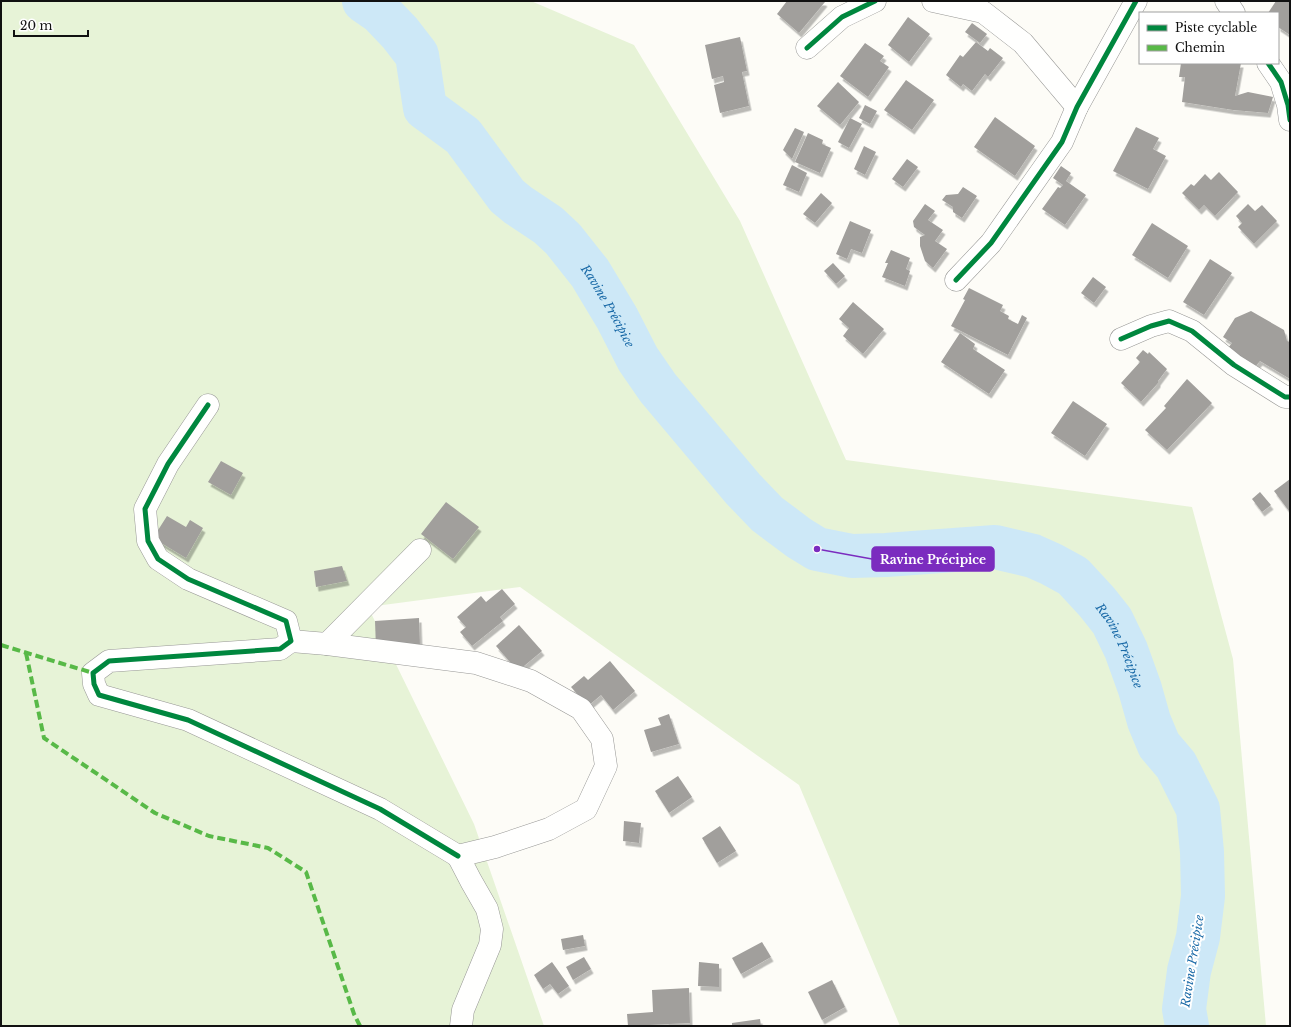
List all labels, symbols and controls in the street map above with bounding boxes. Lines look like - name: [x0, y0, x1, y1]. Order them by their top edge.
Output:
- scale bar: [14, 12, 88, 38]
- legend: [1139, 12, 1279, 64]
- text: 20 m: [20, 18, 52, 33]
- text: Piste cyclable: [1175, 20, 1257, 35]
- text: Chemin: [1175, 40, 1225, 55]
- water label: Ravine Précipice: [578, 260, 638, 350]
- callout: Ravine Précipice: [872, 547, 994, 571]
- text: Ravine Précipice: [880, 552, 986, 567]
- water label: Ravine Précipice: [1092, 599, 1147, 691]
- water label: Ravine Précipice: [1177, 913, 1207, 1009]

